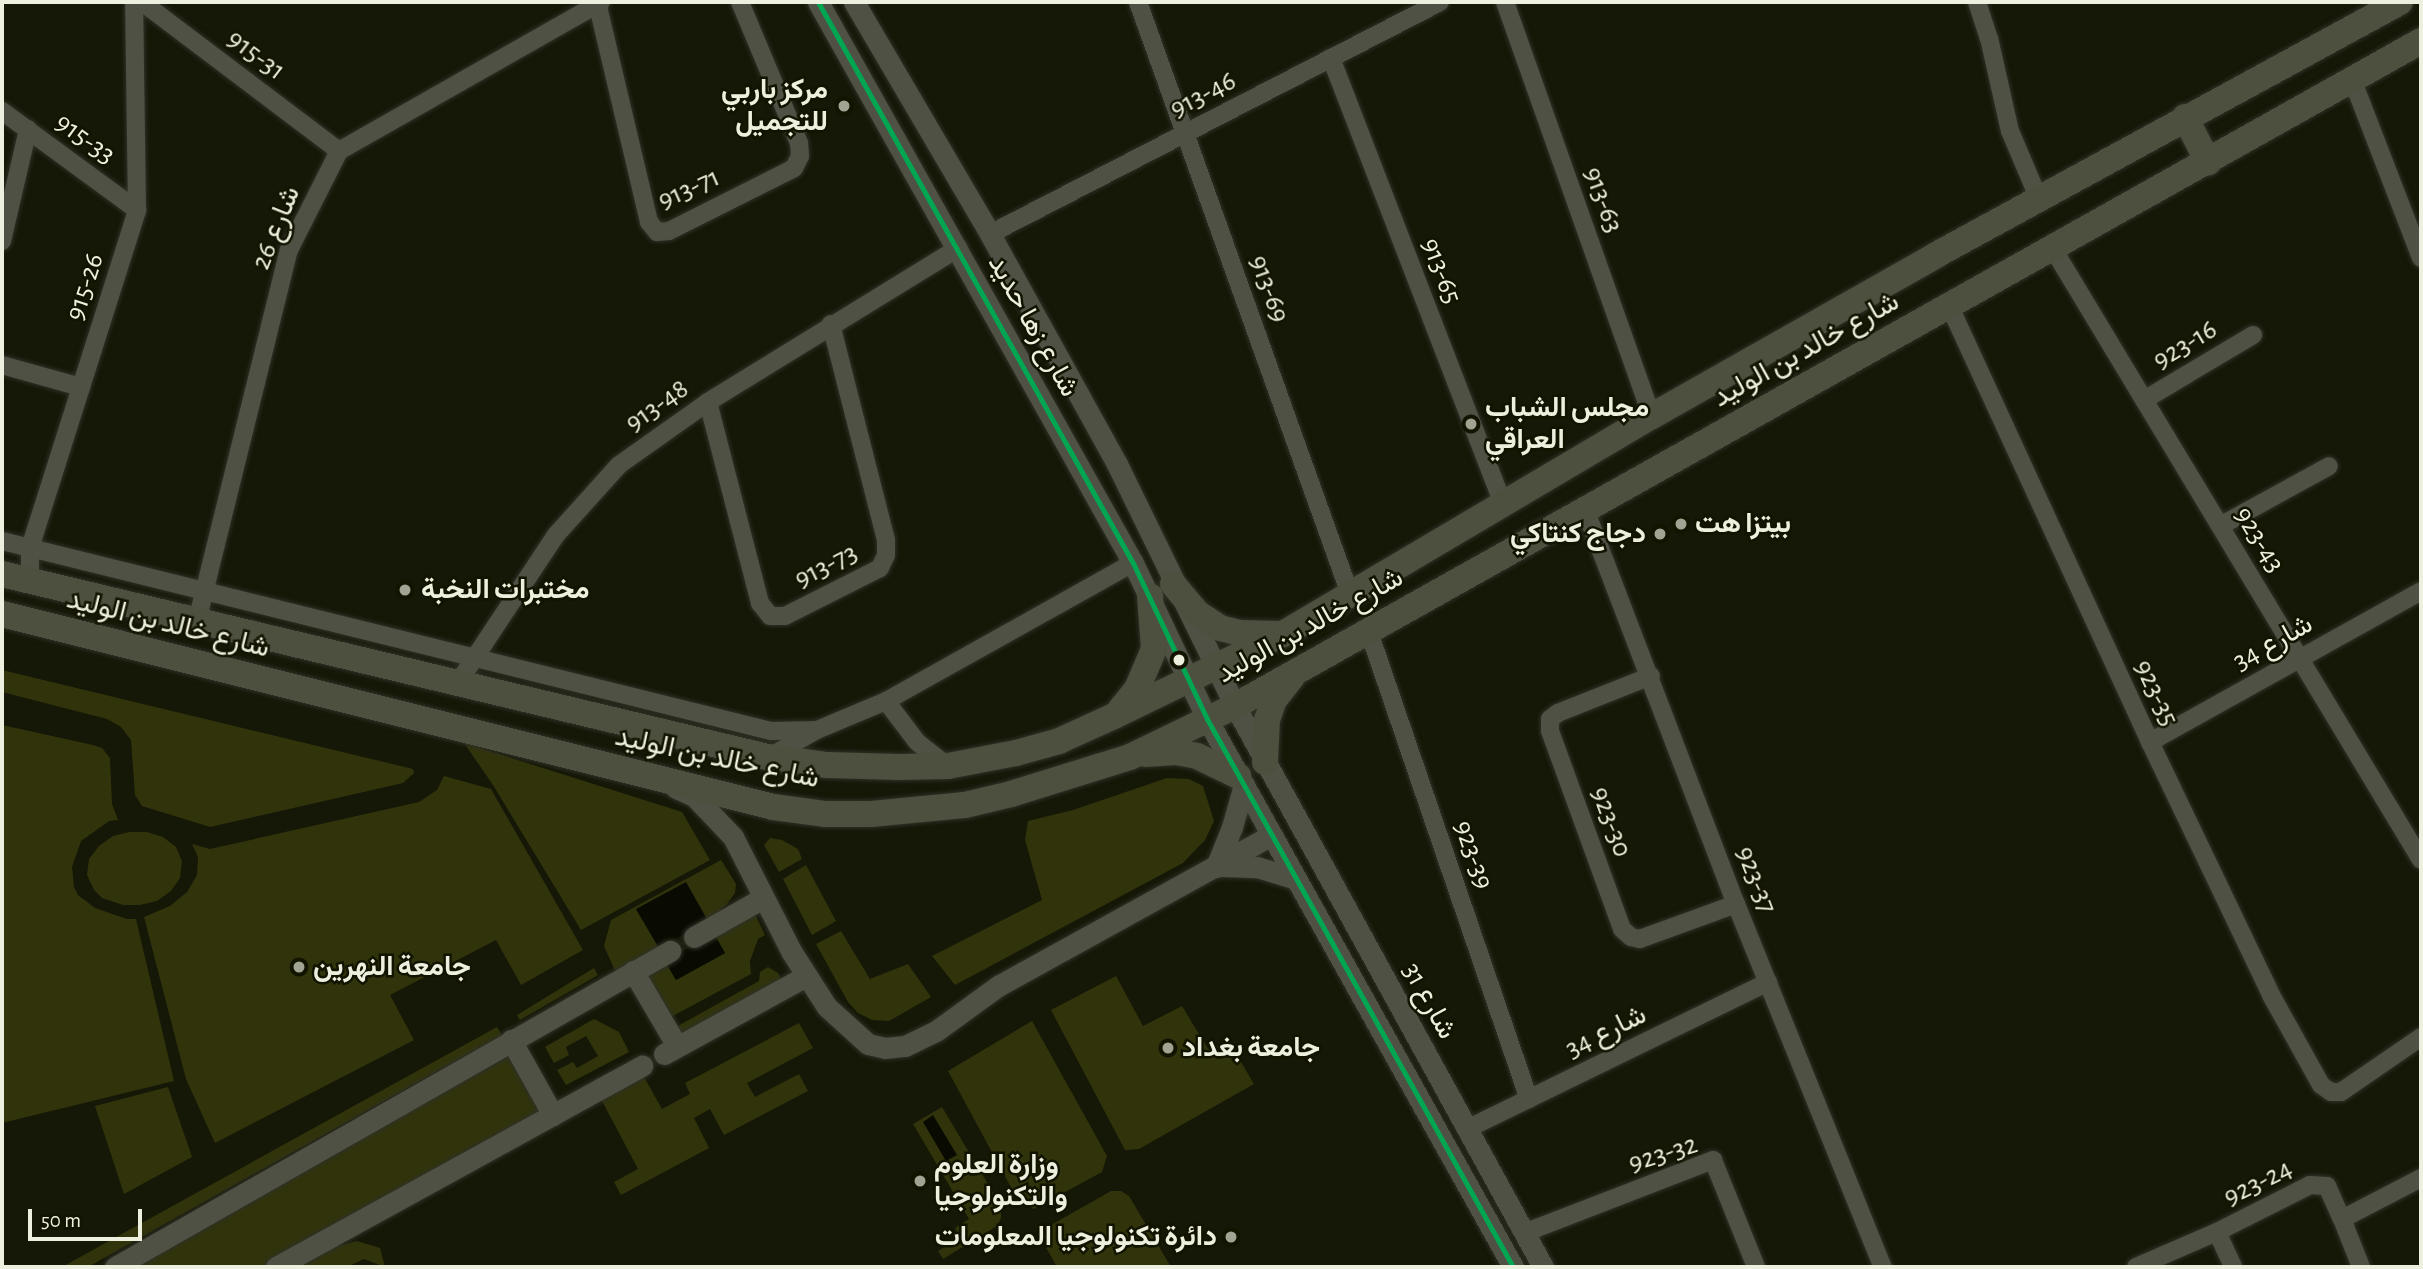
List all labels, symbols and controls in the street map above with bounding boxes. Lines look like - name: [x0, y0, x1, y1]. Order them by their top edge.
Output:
- street label: 915-31: [220, 22, 292, 88]
- street label: 913-46: [1164, 64, 1242, 126]
- place label: مركز باربي للتجميل: [721, 73, 828, 139]
- marker: مركز باربي للتجميل: [834, 96, 854, 116]
- street label: 915-33: [48, 106, 122, 172]
- street label: 913-71: [653, 161, 725, 217]
- street label: 913-63: [1576, 162, 1630, 238]
- street label: شارع 26: [244, 181, 308, 275]
- street label: 913-65: [1413, 233, 1469, 309]
- street label: 915-26: [58, 249, 112, 325]
- street label: شارع زها حديد: [980, 249, 1086, 403]
- street label: 913-69: [1241, 251, 1297, 327]
- street label: شارع خالد بن الوليد: [1707, 285, 1905, 415]
- street label: 923-16: [2147, 313, 2223, 377]
- street label: 913-48: [619, 372, 695, 440]
- place label: مجلس الشباب العراقي: [1485, 391, 1649, 457]
- marker: مجلس الشباب العراقي: [1463, 416, 1479, 432]
- street label: 923-43: [2226, 501, 2292, 579]
- place label: بيتزا هت: [1695, 507, 1791, 541]
- marker: بيتزا هت: [1673, 516, 1689, 532]
- place label: دجاج كنتاكي: [1510, 517, 1646, 551]
- marker: دجاج كنتاكي: [1652, 526, 1668, 542]
- street label: 913-73: [789, 536, 863, 596]
- street label: شارع خالد بن الوليد: [1211, 561, 1409, 691]
- place label: مختبرات النخبة: [421, 573, 590, 607]
- marker: مختبرات النخبة: [395, 580, 415, 600]
- street label: شارع خالد بن الوليد: [63, 583, 273, 665]
- street label: شارع 34: [2227, 607, 2319, 679]
- unlabelled marker: [1172, 653, 1186, 667]
- street label: 923-35: [2126, 655, 2186, 731]
- street label: شارع خالد بن الوليد: [612, 720, 822, 796]
- street label: 923-30: [1583, 782, 1639, 862]
- street label: 923-39: [1446, 816, 1500, 894]
- street label: 923-37: [1728, 842, 1784, 918]
- place label: جامعة النهرين: [313, 950, 471, 984]
- street label: شارع 31: [1394, 957, 1464, 1045]
- marker: جامعة النهرين: [291, 959, 307, 975]
- street label: شارع 34: [1560, 998, 1652, 1066]
- place label: جامعة بغداد: [1182, 1031, 1320, 1065]
- marker: جامعة بغداد: [1160, 1040, 1176, 1056]
- street label: 923-32: [1624, 1128, 1702, 1180]
- place label: وزارة العلوم والتكنولوجيا: [934, 1148, 1068, 1214]
- street label: 923-24: [2218, 1152, 2298, 1214]
- marker: وزارة العلوم والتكنولوجيا: [912, 1173, 928, 1189]
- scale bar: [32, 1196, 145, 1240]
- text: 50 m: [41, 1210, 81, 1231]
- place label: دائرة تكنولوجيا المعلومات: [935, 1220, 1217, 1254]
- marker: دائرة تكنولوجيا المعلومات: [1223, 1229, 1239, 1245]

